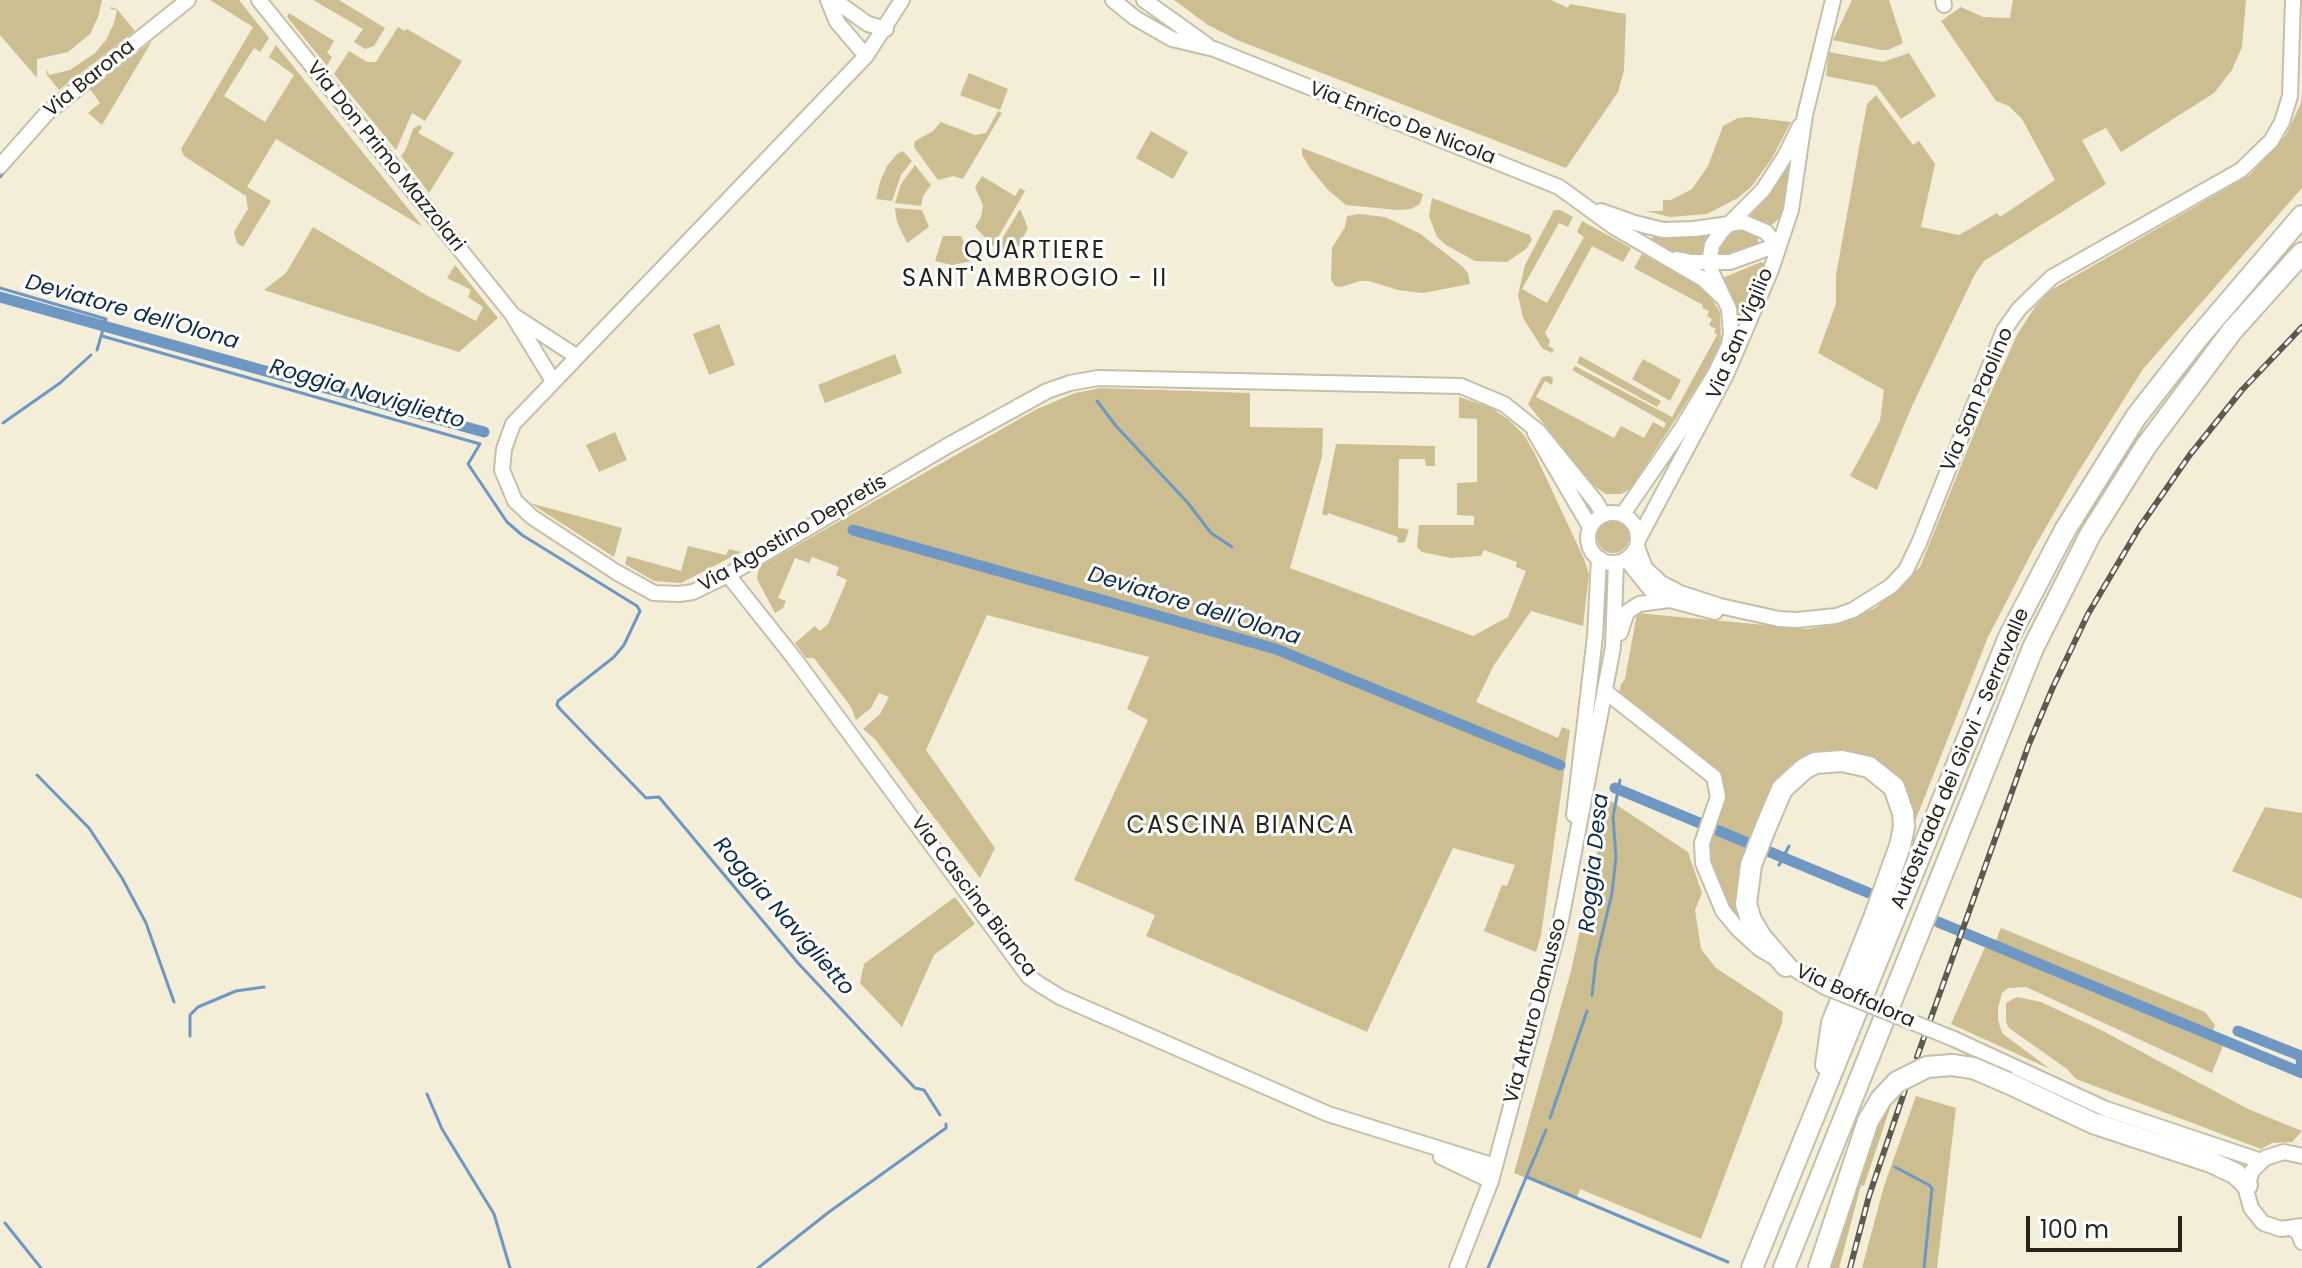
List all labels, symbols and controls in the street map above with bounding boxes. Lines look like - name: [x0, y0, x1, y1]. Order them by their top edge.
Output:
- street label: Via Barona: [40, 35, 140, 123]
- street label: Via Don Primo Mazzolari: [301, 57, 469, 257]
- street label: Via Enrico De Nicola: [1306, 77, 1498, 171]
- district label: QUARTIERE SANT'AMBROGIO - II: [902, 238, 1168, 294]
- street label: Via San Vigilio: [1703, 265, 1779, 403]
- water label: Deviatore dell'Olona: [22, 270, 242, 356]
- street label: Via San Paolino: [1937, 324, 2019, 476]
- water label: Roggia Naviglietto: [266, 355, 468, 435]
- street label: Via Agostino Depretis: [695, 470, 891, 598]
- water label: Deviatore dell'Olona: [1085, 562, 1303, 652]
- street label: Autostrada dei Giovi - Serravalle: [1887, 605, 2035, 913]
- water label: Roggia Desa: [1575, 792, 1615, 934]
- street label: Via Cascina Bianca: [905, 812, 1041, 982]
- district label: CASCINA BIANCA: [1126, 813, 1356, 841]
- water label: Roggia Naviglietto: [707, 832, 859, 1002]
- street label: Via Arturo Danusso: [1500, 916, 1572, 1106]
- street label: Via Boffalora: [1792, 960, 1918, 1034]
- scale bar: [2030, 1200, 2186, 1250]
- text: 100 m: [2040, 1213, 2109, 1246]

